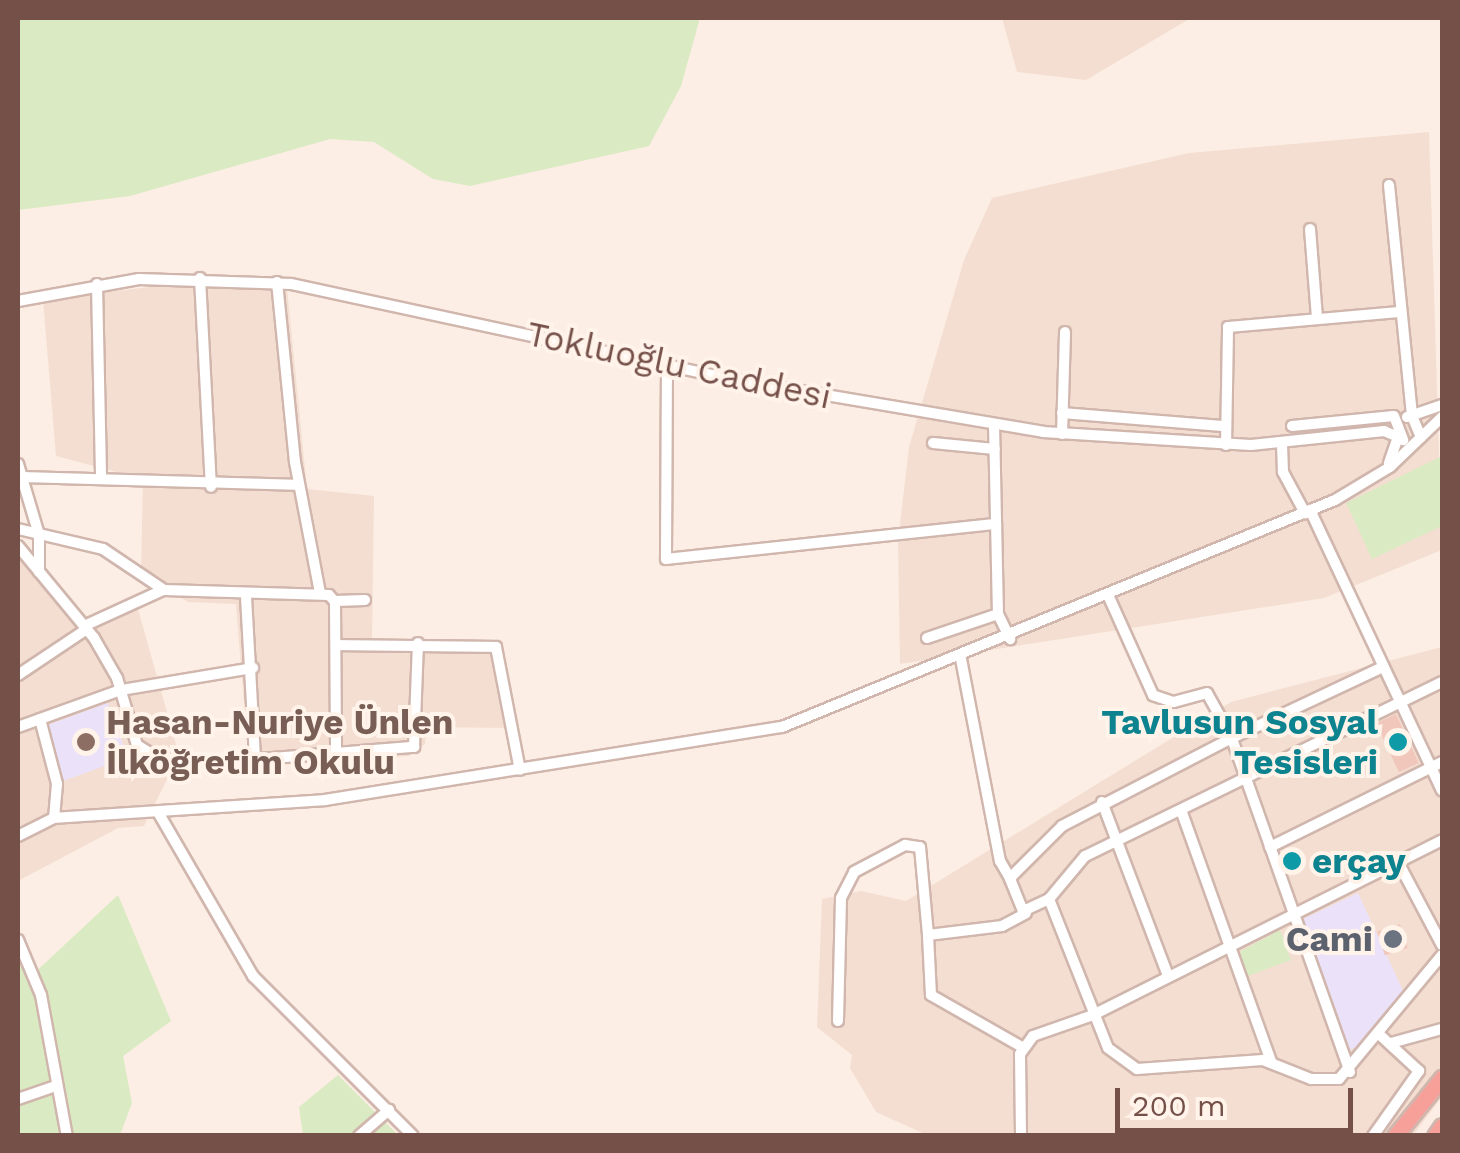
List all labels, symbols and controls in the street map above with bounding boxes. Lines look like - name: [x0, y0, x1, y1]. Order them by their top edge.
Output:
- street label: Tokluoğlu Caddesi: [523, 312, 835, 418]
- place label: Hasan-Nuriye Ünlen İlköğretim Okulu: [106, 701, 454, 783]
- place label: Tavlusun Sosyal Tesisleri: [1101, 701, 1378, 783]
- marker: Hasan-Nuriye Ünlen İlköğretim Okulu: [75, 731, 97, 753]
- marker: Tavlusun Sosyal Tesisleri: [1387, 731, 1409, 753]
- place label: erçay: [1312, 840, 1406, 882]
- marker: erçay: [1281, 850, 1303, 872]
- place label: Cami: [1286, 918, 1373, 960]
- marker: Cami: [1382, 928, 1404, 950]
- scale bar: [1120, 1068, 1358, 1130]
- text: 200 m: [1132, 1088, 1226, 1123]

